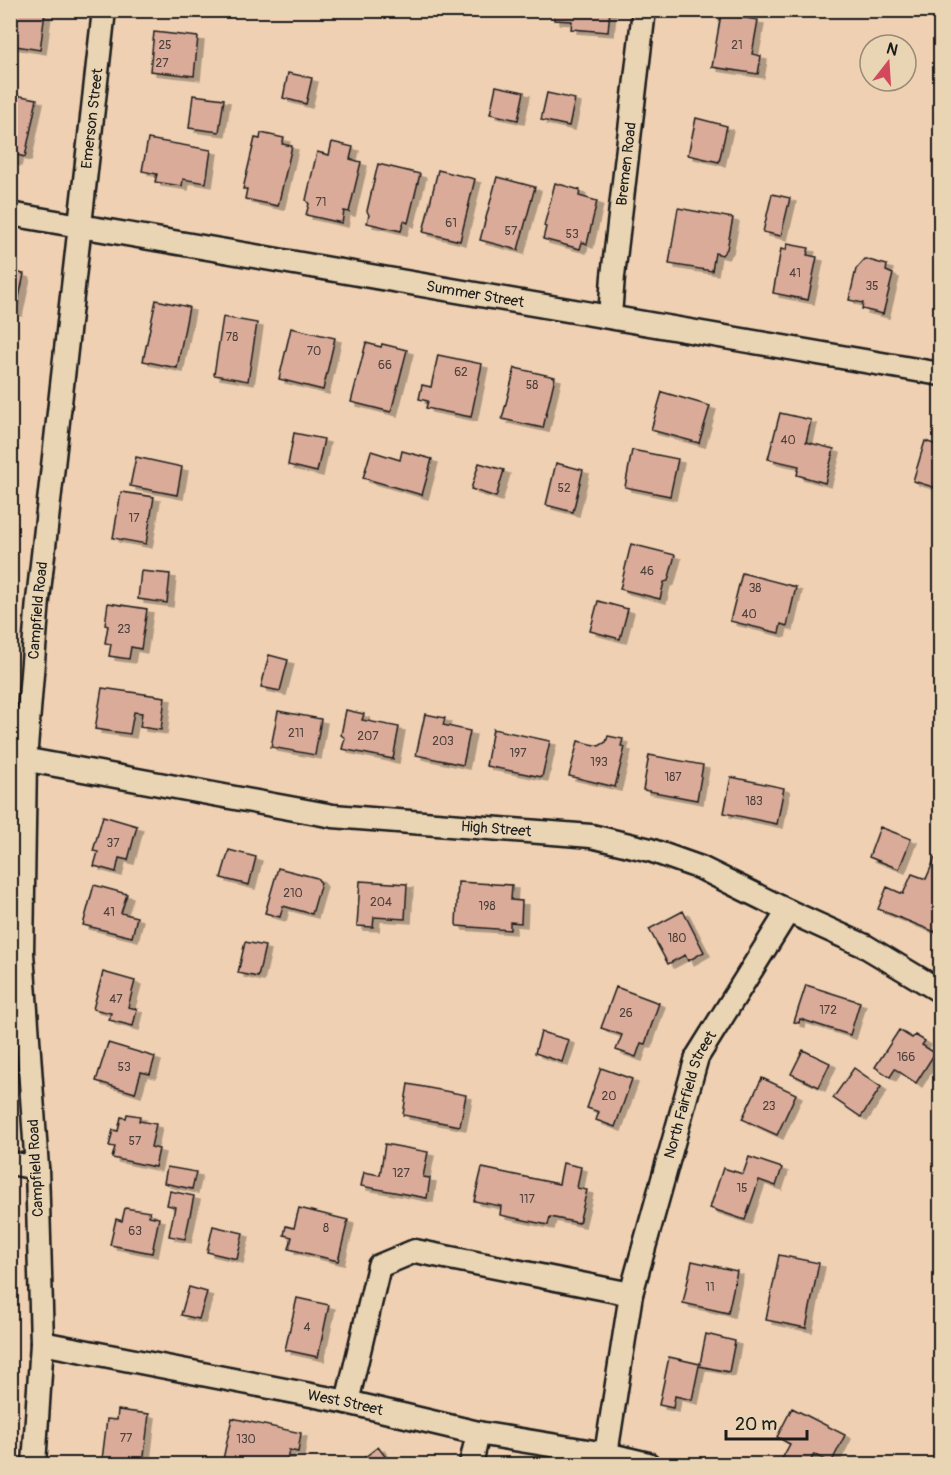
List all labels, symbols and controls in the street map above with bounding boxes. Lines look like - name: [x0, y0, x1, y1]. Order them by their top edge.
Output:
- north arrow: [858, 33, 918, 93]
- house number: 25: [158, 38, 172, 53]
- house number: 21: [731, 38, 743, 53]
- text: N: [884, 38, 900, 61]
- house number: 27: [155, 56, 169, 71]
- street label: Emerson Street: [77, 66, 107, 170]
- street label: Bremen Road: [612, 121, 640, 207]
- house number: 71: [315, 195, 327, 210]
- house number: 61: [445, 216, 457, 231]
- house number: 57: [505, 224, 518, 239]
- house number: 53: [565, 227, 579, 242]
- house number: 41: [789, 266, 801, 281]
- street label: Summer Street: [425, 276, 527, 312]
- house number: 35: [865, 279, 879, 294]
- house number: 78: [226, 330, 238, 345]
- house number: 70: [307, 344, 321, 359]
- house number: 66: [378, 358, 392, 373]
- house number: 62: [454, 365, 468, 380]
- house number: 58: [526, 378, 538, 393]
- house number: 40: [780, 433, 796, 448]
- house number: 52: [557, 481, 571, 496]
- house number: 17: [128, 511, 140, 526]
- street label: Campfield Road: [24, 561, 52, 660]
- house number: 46: [640, 564, 654, 579]
- house number: 38: [749, 581, 761, 596]
- house number: 40: [741, 607, 757, 622]
- house number: 23: [117, 622, 131, 637]
- house number: 211: [288, 726, 304, 741]
- house number: 207: [357, 729, 379, 744]
- house number: 203: [432, 734, 454, 749]
- house number: 197: [509, 746, 527, 761]
- house number: 193: [590, 755, 608, 770]
- house number: 187: [664, 770, 682, 785]
- house number: 183: [745, 794, 763, 809]
- street label: High Street: [460, 816, 533, 841]
- house number: 37: [106, 836, 120, 851]
- house number: 210: [283, 886, 303, 901]
- house number: 204: [370, 895, 392, 910]
- house number: 198: [479, 899, 495, 914]
- house number: 41: [103, 905, 115, 920]
- house number: 180: [668, 931, 686, 946]
- house number: 47: [109, 992, 123, 1007]
- house number: 172: [819, 1003, 837, 1018]
- house number: 26: [619, 1006, 633, 1021]
- street label: North Fairfield Street: [660, 1026, 721, 1161]
- house number: 166: [897, 1050, 915, 1065]
- house number: 53: [117, 1060, 131, 1075]
- house number: 20: [602, 1089, 616, 1104]
- house number: 23: [762, 1099, 776, 1114]
- street label: Campfield Road: [24, 1119, 48, 1217]
- house number: 57: [129, 1134, 142, 1149]
- house number: 127: [392, 1166, 411, 1181]
- house number: 15: [736, 1181, 748, 1196]
- house number: 117: [519, 1192, 536, 1207]
- house number: 8: [323, 1221, 329, 1236]
- house number: 63: [128, 1224, 142, 1239]
- house number: 11: [705, 1280, 715, 1295]
- house number: 4: [304, 1320, 311, 1335]
- street label: West Street: [306, 1385, 386, 1420]
- scale bar: [726, 1403, 807, 1441]
- text: 20 m: [735, 1413, 777, 1436]
- house number: 77: [120, 1431, 133, 1446]
- house number: 130: [236, 1432, 256, 1447]

